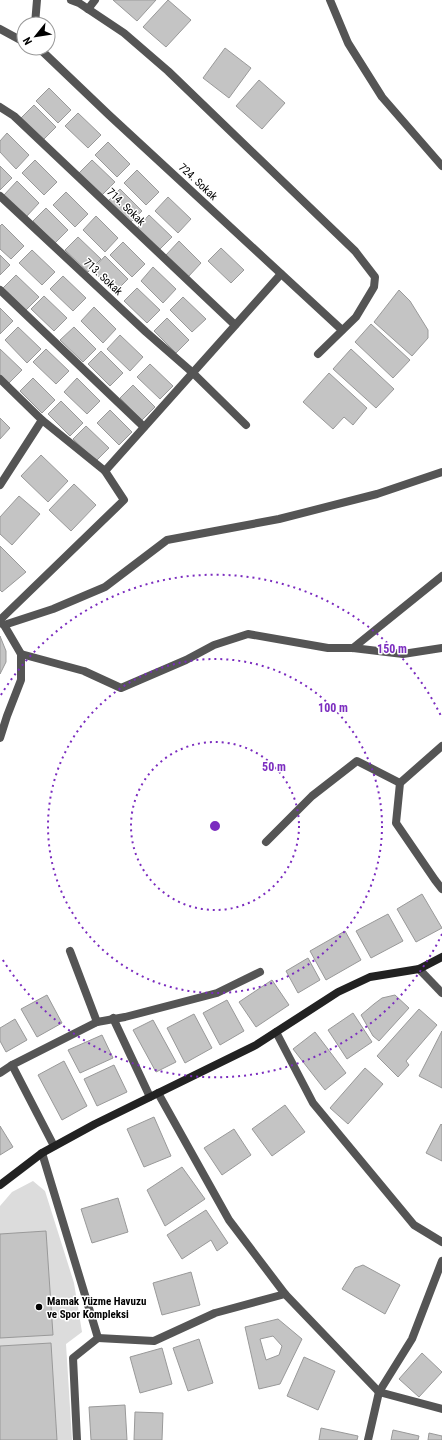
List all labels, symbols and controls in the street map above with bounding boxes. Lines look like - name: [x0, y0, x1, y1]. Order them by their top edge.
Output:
- north arrow: [16, 16, 56, 56]
- text: N: [20, 34, 35, 47]
- street label: 724. Sokak: [176, 161, 220, 203]
- street label: 714. Sokak: [104, 186, 148, 228]
- street label: 713. Sokak: [81, 256, 125, 298]
- text: 150 m: [377, 642, 407, 656]
- text: 100 m: [318, 701, 348, 715]
- text: 50 m: [262, 760, 286, 774]
- centre of rings: [208, 819, 222, 833]
- place label: Mamak Yüzme Havuzu ve Spor Kompleksi: [47, 1295, 146, 1321]
- marker: Mamak Yüzme Havuzu ve Spor Kompleksi: [34, 1302, 44, 1312]

